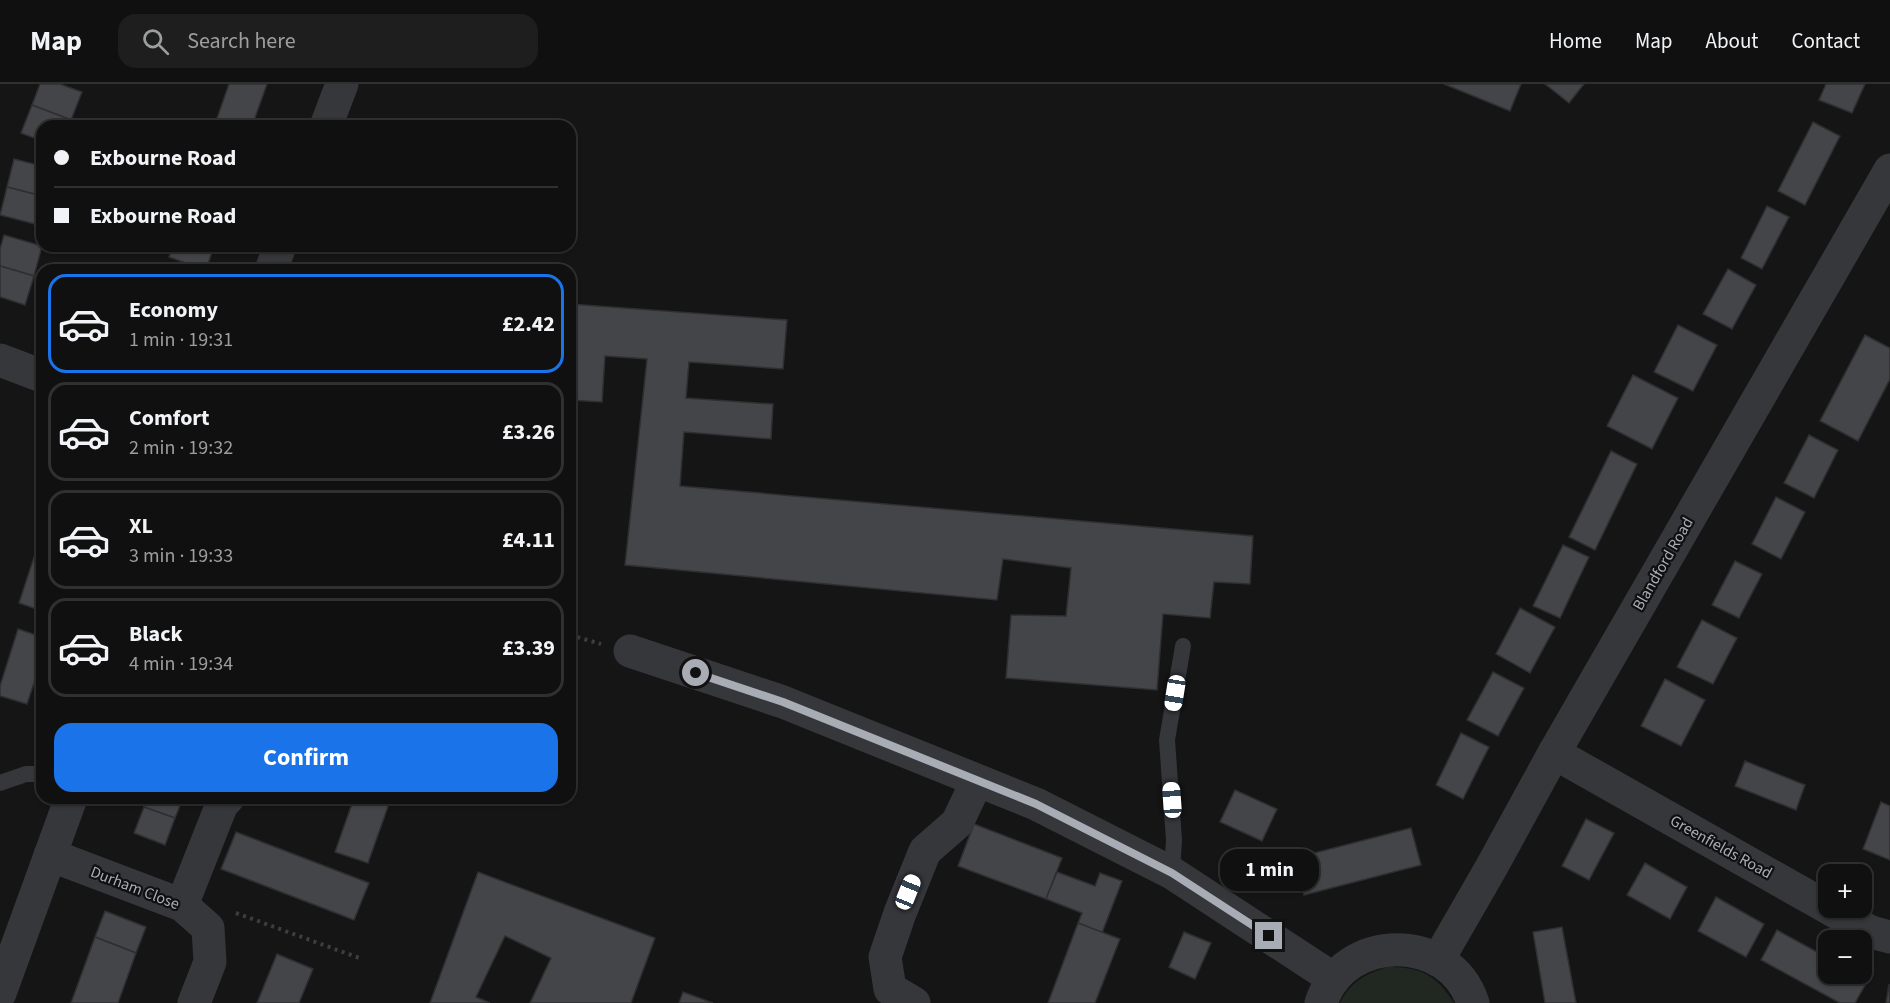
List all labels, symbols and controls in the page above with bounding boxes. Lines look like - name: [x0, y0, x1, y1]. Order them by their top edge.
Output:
- search box: [118, 14, 538, 68]
- text: Map: [30, 21, 82, 61]
- icon: search: [139, 25, 172, 58]
- text: Search here: [187, 25, 296, 57]
- text: Home: [1549, 26, 1602, 56]
- text: Map: [1635, 26, 1673, 56]
- text: About: [1706, 26, 1758, 56]
- text: Contact: [1791, 26, 1860, 56]
- text: Exbourne Road: [90, 142, 236, 174]
- text: Exbourne Road: [90, 200, 236, 232]
- text: Economy: [129, 294, 218, 326]
- icon: car: [57, 297, 111, 351]
- text: £2.42: [502, 308, 555, 340]
- text: 1 min · 19:31: [129, 326, 233, 354]
- text: Comfort: [129, 402, 210, 434]
- icon: car: [57, 405, 111, 459]
- text: £3.26: [502, 416, 555, 448]
- text: 2 min · 19:32: [129, 434, 233, 462]
- text: XL: [129, 510, 153, 542]
- icon: car: [57, 513, 111, 567]
- street label: Blandford Road: [1627, 513, 1699, 615]
- text: £4.11: [502, 524, 555, 556]
- text: 3 min · 19:33: [129, 542, 233, 570]
- text: Black: [129, 618, 183, 650]
- icon: car: [57, 621, 111, 675]
- text: £3.39: [502, 632, 555, 664]
- text: 4 min · 19:34: [129, 650, 233, 678]
- route start: [682, 659, 709, 686]
- car: [1163, 674, 1187, 712]
- button: Confirm: [54, 723, 558, 792]
- car: [1162, 781, 1182, 819]
- street label: Greenfields Road: [1666, 810, 1776, 884]
- callout: 1 min: [1220, 849, 1318, 891]
- text: 1 min: [1245, 856, 1294, 884]
- street label: Durham Close: [87, 861, 183, 915]
- map controls: [1818, 864, 1872, 984]
- button: +: [1818, 864, 1872, 918]
- car: [893, 872, 923, 912]
- route end: [1255, 922, 1282, 949]
- button: −: [1818, 930, 1872, 984]

